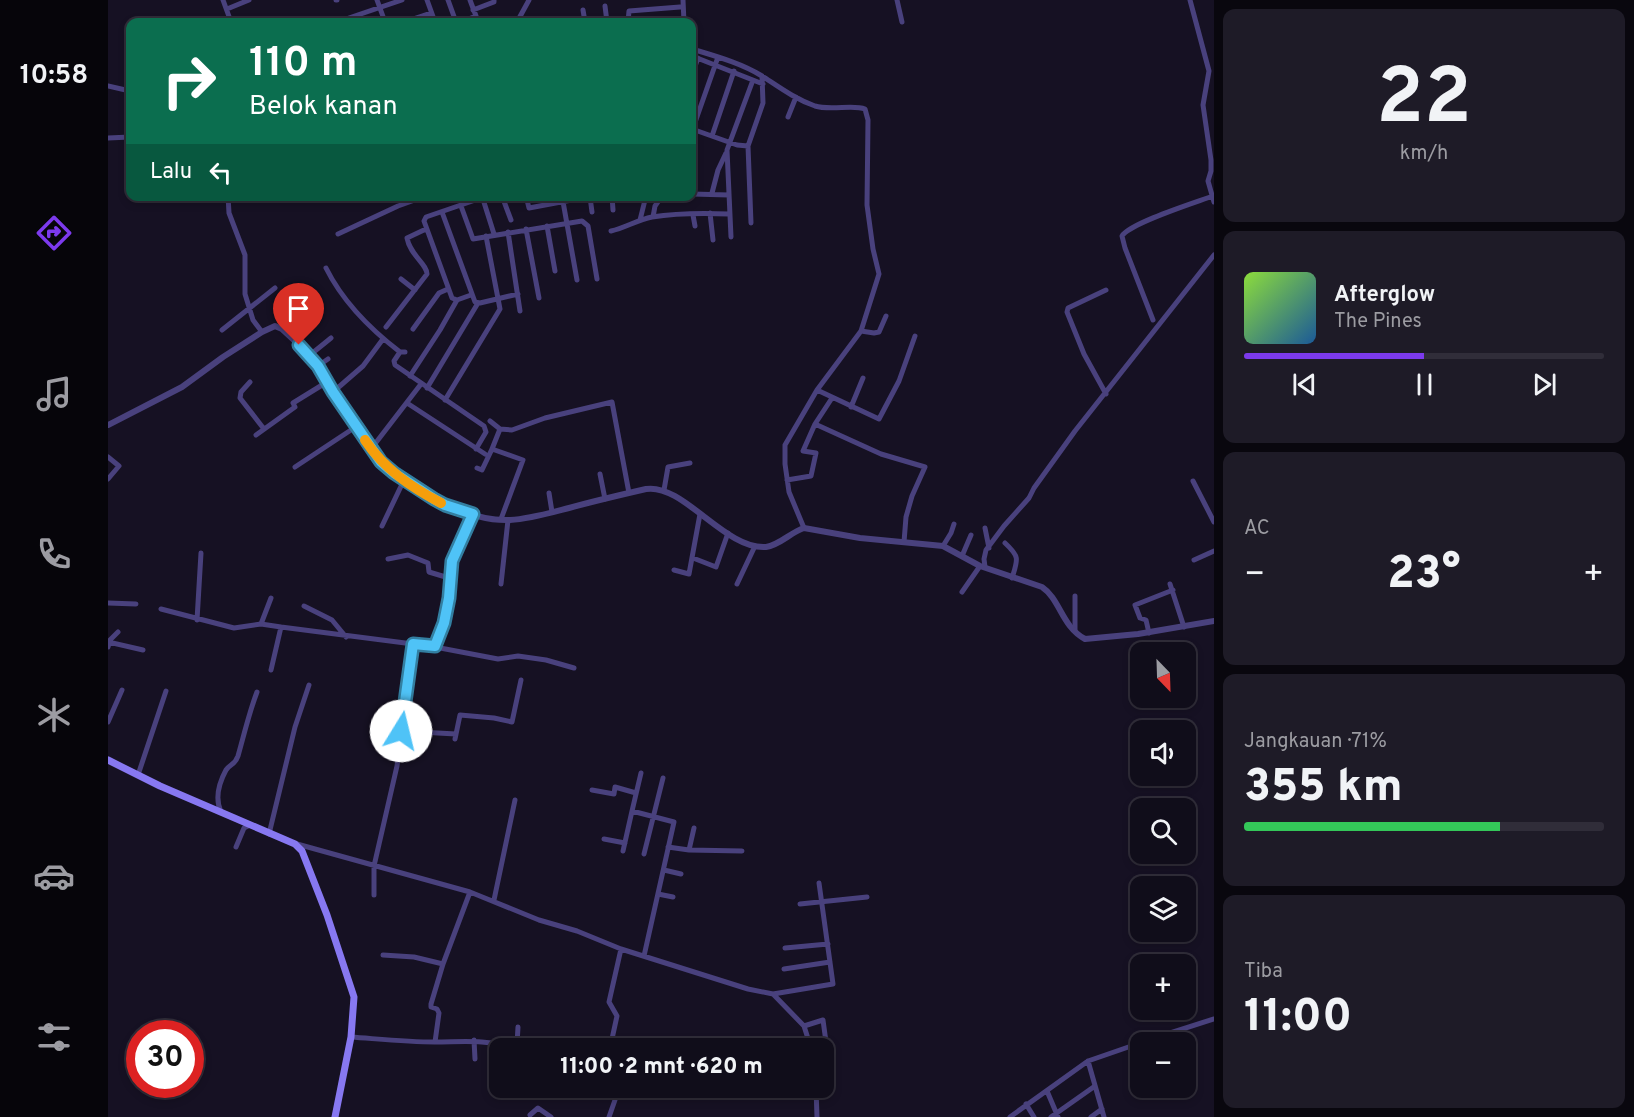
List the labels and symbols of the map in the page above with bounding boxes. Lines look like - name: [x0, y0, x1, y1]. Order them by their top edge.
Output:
- pin: [273, 283, 324, 345]
- north arrow: [1130, 642, 1196, 708]
- position arrow: [369, 699, 433, 763]
- speed limit sign: 30: [126, 1020, 204, 1098]

